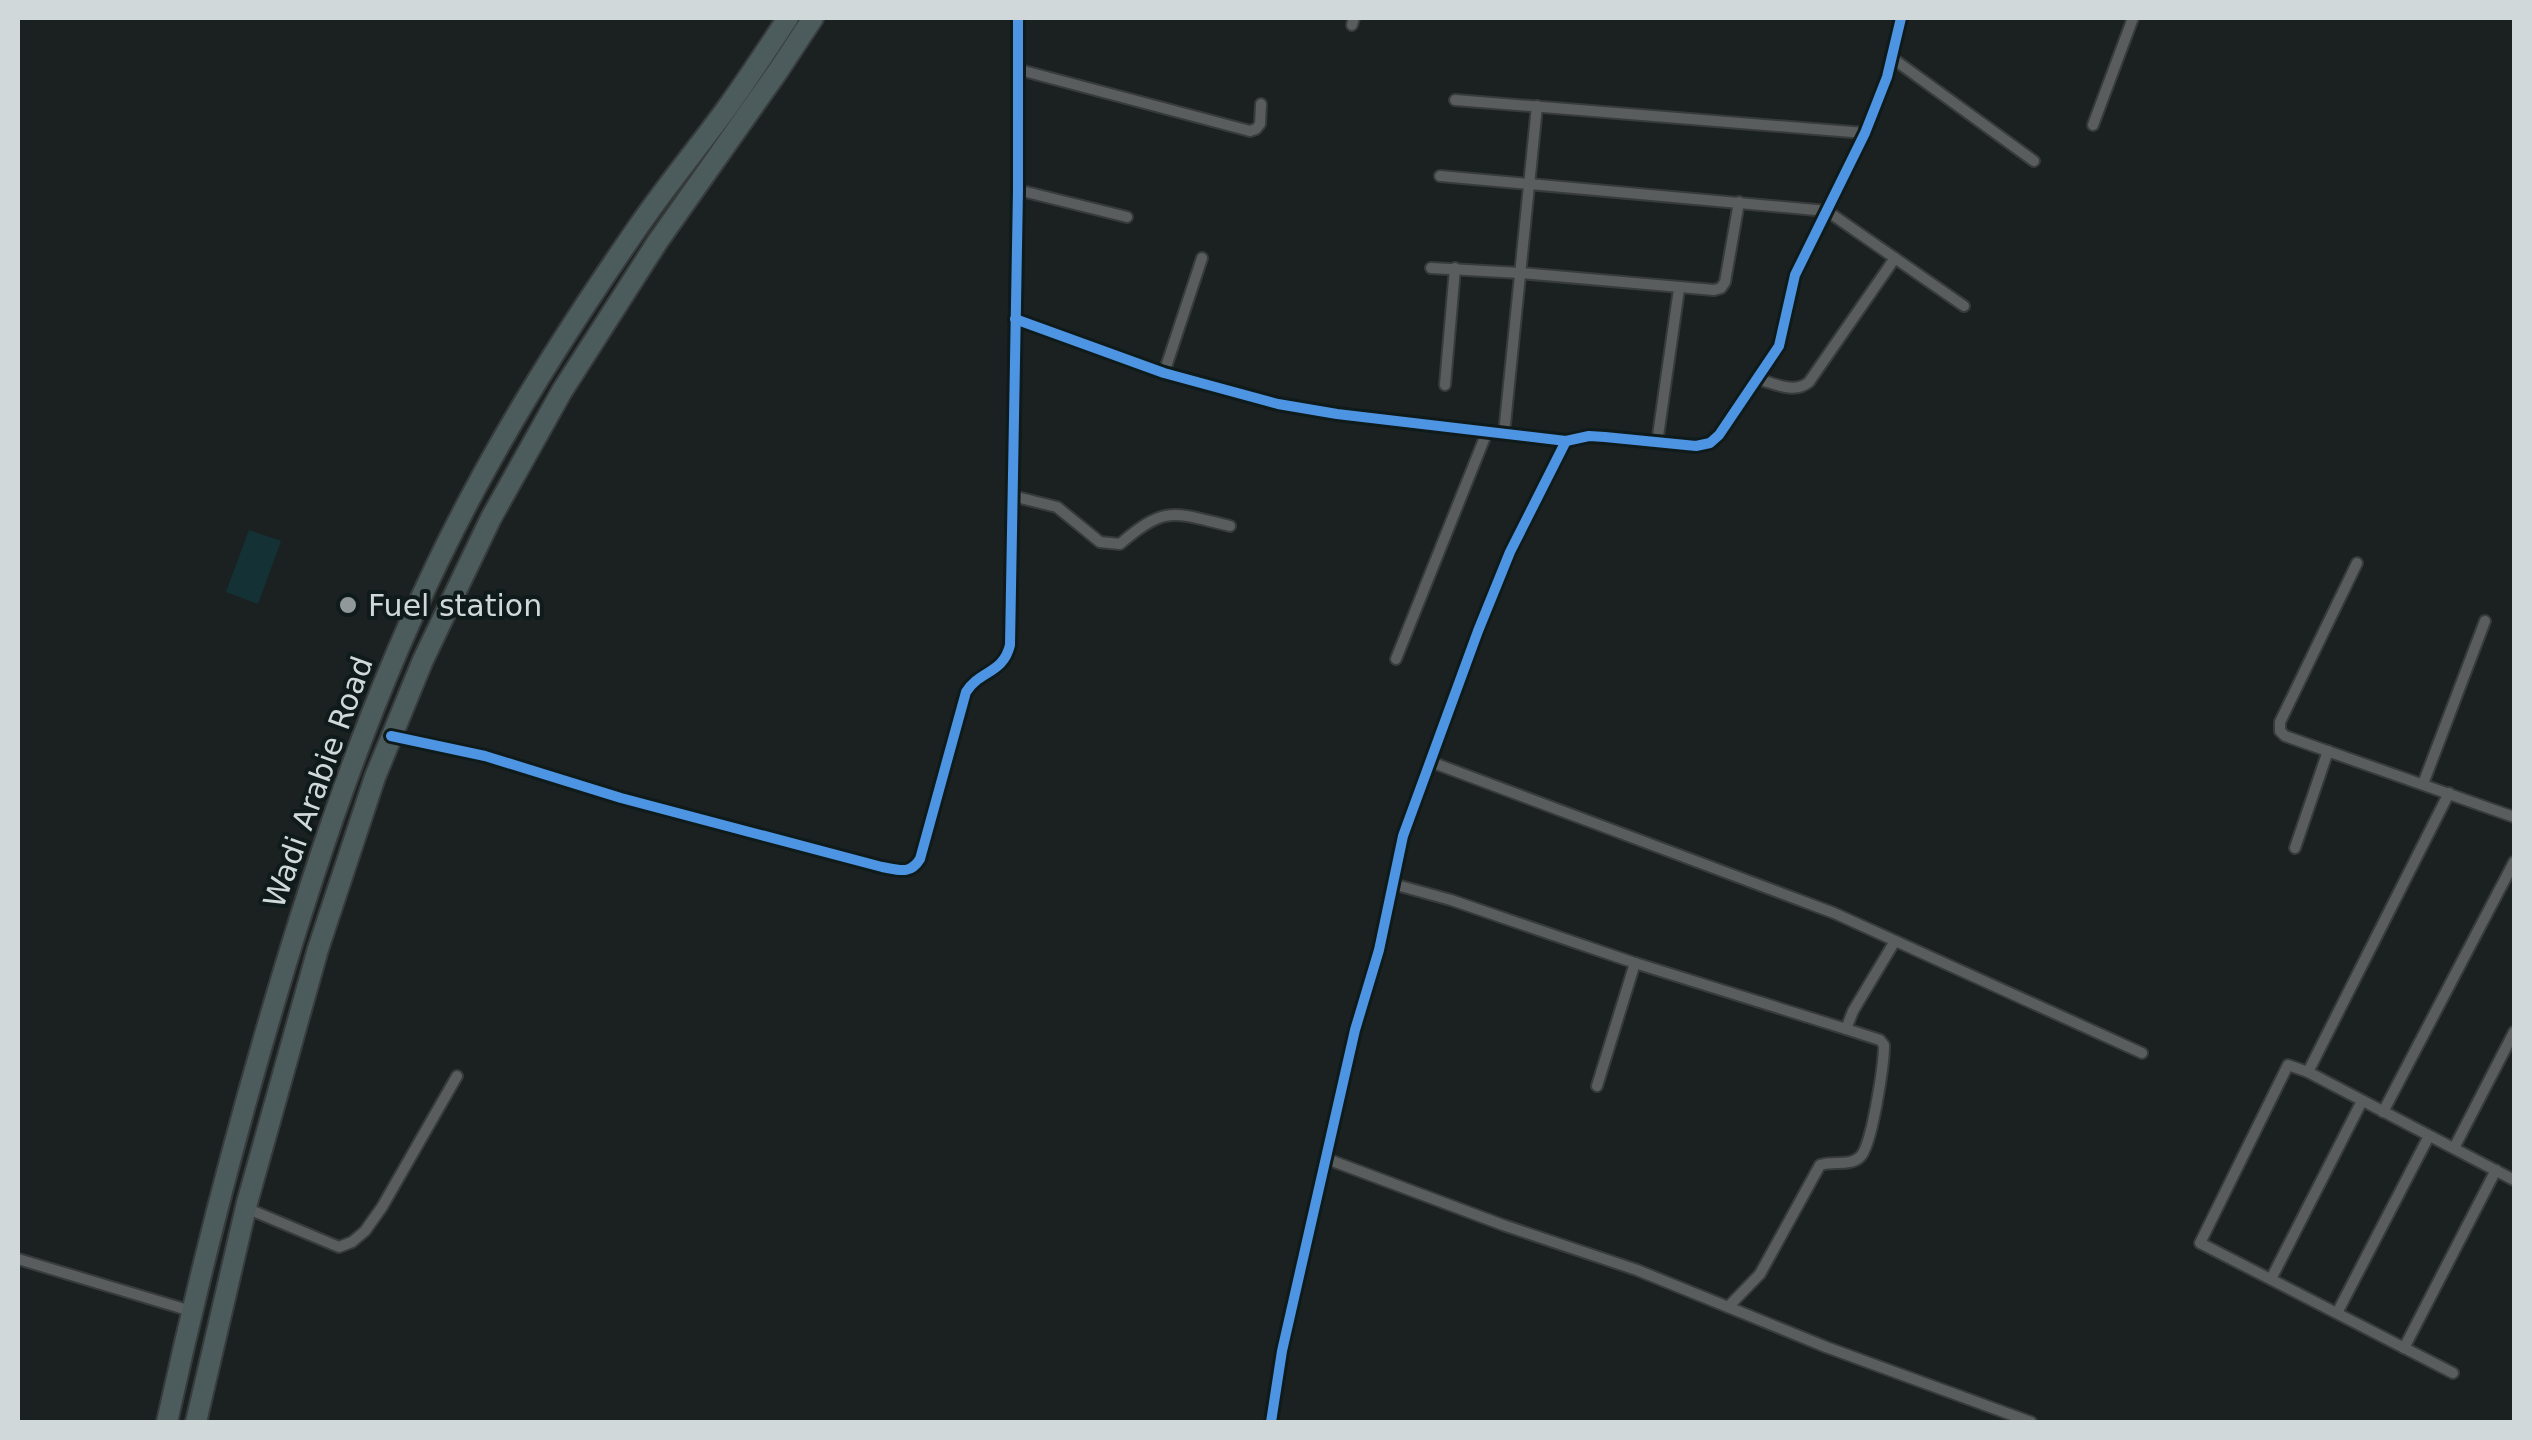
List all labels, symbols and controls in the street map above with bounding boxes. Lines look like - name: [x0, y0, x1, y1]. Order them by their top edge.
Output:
- place label: Fuel station: [368, 588, 542, 623]
- marker: Fuel station: [337, 594, 359, 616]
- street label: Wadi Arabie Road: [256, 652, 380, 912]

